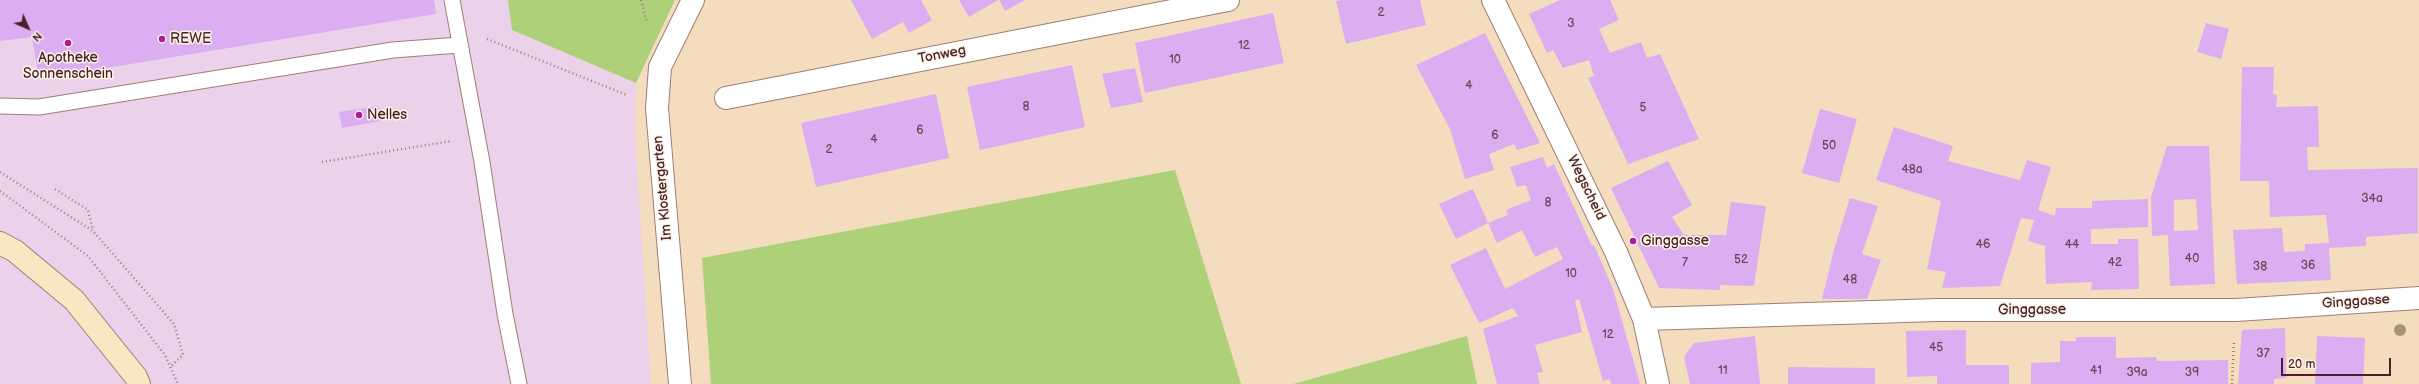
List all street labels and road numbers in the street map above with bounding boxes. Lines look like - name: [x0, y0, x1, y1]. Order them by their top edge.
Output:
- street label: Tonweg: [917, 42, 967, 68]
- street label: Im Klostergarten: [650, 135, 676, 241]
- street label: Wegscheid: [1563, 153, 1609, 223]
- street label: Ginggasse: [2322, 291, 2390, 313]
- street label: Ginggasse: [1998, 302, 2066, 318]

